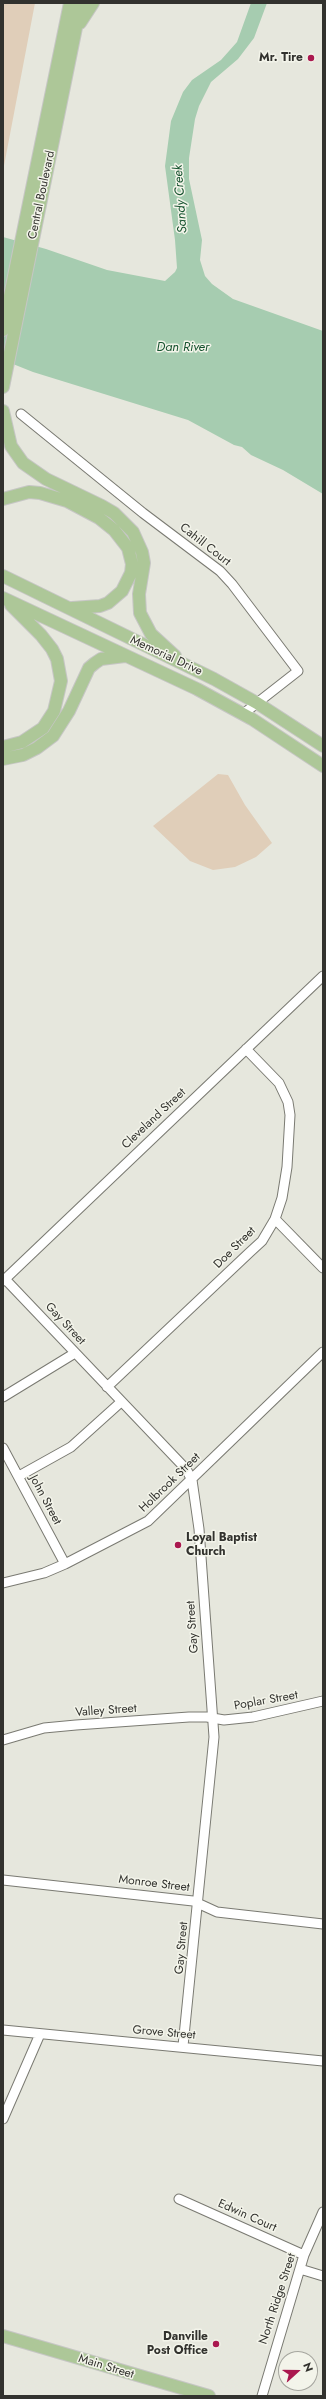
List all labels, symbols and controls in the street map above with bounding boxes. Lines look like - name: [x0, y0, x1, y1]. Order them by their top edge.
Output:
- place label: Mr. Tire: [259, 51, 303, 65]
- marker: Mr. Tire: [306, 53, 316, 63]
- street label: Central Boulevard: [26, 149, 58, 241]
- water label: Sandy Creek: [171, 164, 191, 234]
- water label: Dan River: [157, 340, 209, 356]
- street label: Cahill Court: [177, 521, 233, 569]
- street label: Memorial Drive: [128, 633, 204, 679]
- street label: Cleveland Street: [119, 1086, 189, 1152]
- street label: Doe Street: [211, 1224, 259, 1272]
- street label: Gay Street: [42, 1300, 88, 1348]
- street label: Holbrook Street: [136, 1450, 204, 1516]
- street label: John Street: [26, 1473, 64, 1527]
- place label: Loyal Baptist Church: [186, 1531, 257, 1559]
- marker: Loyal Baptist Church: [173, 1540, 183, 1550]
- street label: Gay Street: [184, 1600, 202, 1654]
- street label: Poplar Street: [233, 1688, 299, 1714]
- street label: Valley Street: [75, 1702, 137, 1720]
- street label: Monroe Street: [118, 1872, 190, 1896]
- street label: Gay Street: [173, 1921, 191, 1975]
- street label: Grove Street: [132, 2023, 196, 2043]
- street label: Edwin Court: [215, 2197, 279, 2235]
- street label: North Ridge Street: [257, 2252, 299, 2346]
- place label: Danville Post Office: [147, 2330, 208, 2358]
- marker: Danville Post Office: [211, 2339, 221, 2349]
- north arrow: [278, 2351, 318, 2391]
- street label: Main Street: [77, 2352, 135, 2382]
- text: N: [299, 2360, 317, 2374]

